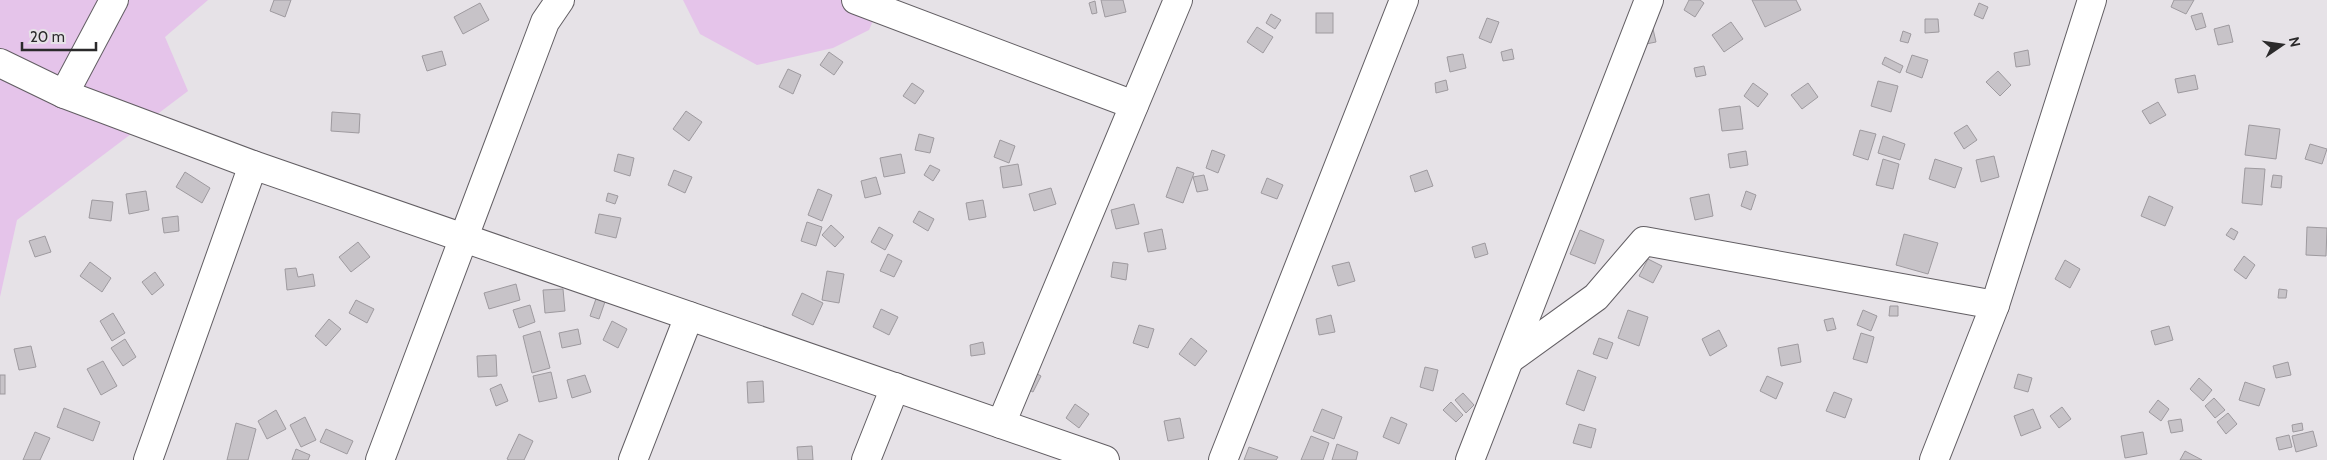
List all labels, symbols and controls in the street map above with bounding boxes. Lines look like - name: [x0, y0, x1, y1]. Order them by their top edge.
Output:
- scale bar: [22, 20, 96, 52]
- north arrow: [2257, 20, 2307, 70]
- text: 20 m: [30, 28, 65, 46]
- text: N: [2285, 35, 2305, 49]

